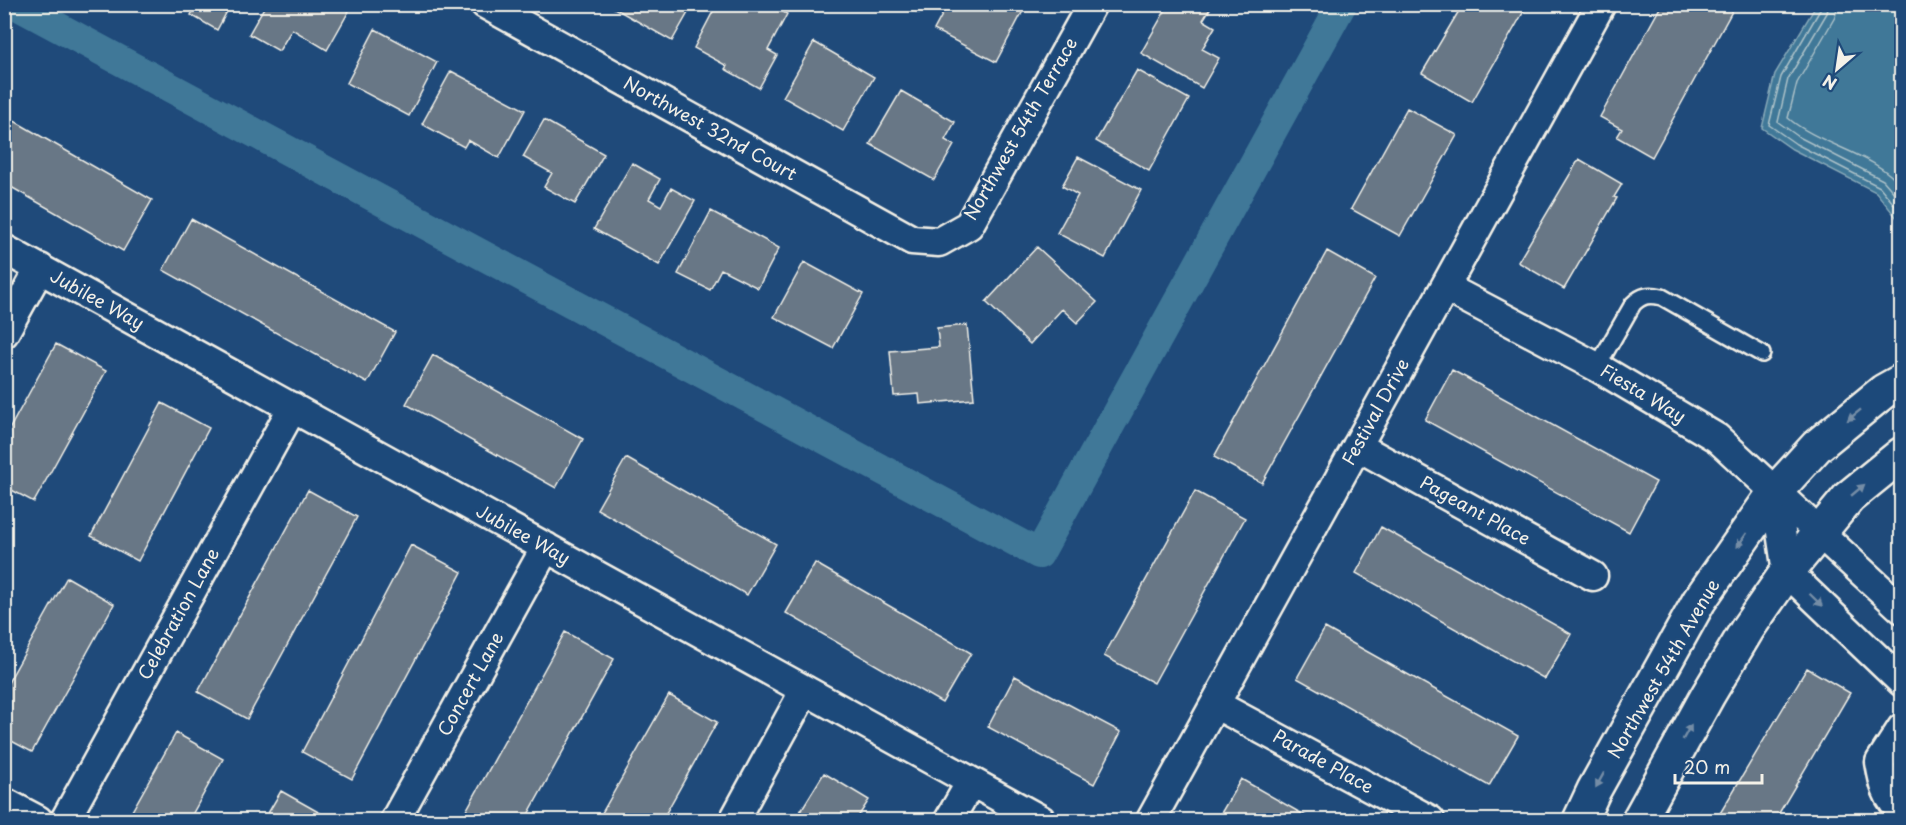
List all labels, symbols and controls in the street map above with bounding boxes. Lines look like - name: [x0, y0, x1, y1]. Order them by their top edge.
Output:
- street label: Northwest 54th Terrace: [956, 32, 1083, 225]
- north arrow: [1807, 39, 1867, 99]
- street label: Northwest 32nd Court: [619, 69, 802, 187]
- text: N: [1818, 69, 1841, 97]
- street label: Jubilee Way: [46, 262, 150, 336]
- street label: Festival Drive: [1334, 353, 1415, 470]
- street label: Fiesta Way: [1596, 356, 1692, 429]
- one-way arrow: [1846, 409, 1862, 422]
- street label: Pageant Place: [1416, 468, 1536, 551]
- one-way arrow: [1850, 484, 1866, 497]
- street label: Jubilee Way: [472, 497, 576, 571]
- one-way arrow: [1736, 531, 1748, 547]
- street label: Celebration Lane: [130, 542, 225, 684]
- street label: Northwest 54th Avenue: [1600, 573, 1725, 763]
- one-way arrow: [1808, 593, 1823, 607]
- street label: Concert Lane: [430, 626, 509, 740]
- street label: Parade Place: [1269, 722, 1379, 799]
- one-way arrow: [1682, 723, 1692, 740]
- scale bar: [1675, 747, 1762, 785]
- text: 20 m: [1684, 753, 1730, 780]
- one-way arrow: [1595, 772, 1605, 789]

